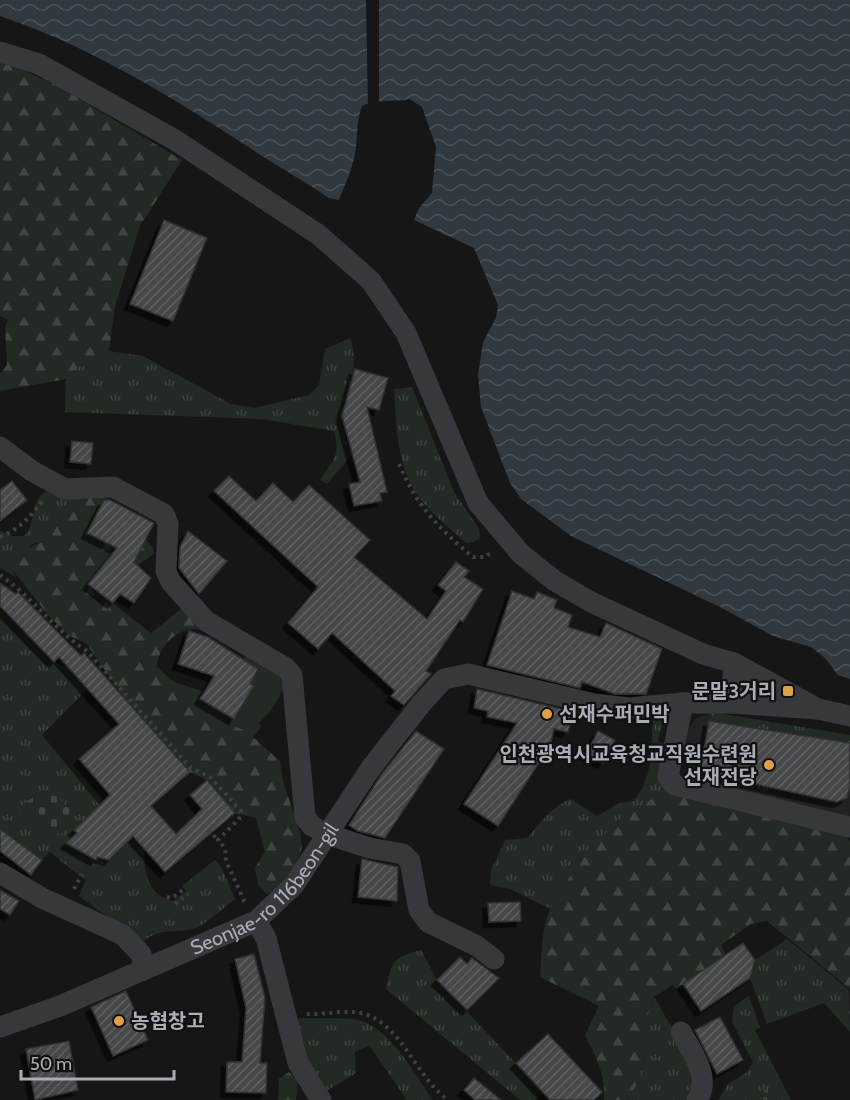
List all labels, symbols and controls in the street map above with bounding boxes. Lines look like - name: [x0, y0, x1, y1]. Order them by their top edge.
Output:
- place label: 문말3거리: [692, 679, 776, 703]
- marker: 문말3거리: [781, 684, 795, 698]
- place label: 선재수퍼민박: [559, 702, 670, 726]
- marker: 선재수퍼민박: [540, 707, 554, 721]
- place label: 인천광역시교육청교직원수련원 선재전당: [499, 742, 757, 789]
- marker: 인천광역시교육청교직원수련원 선재전당: [762, 758, 776, 772]
- street label: Seonjae-ro 116beon-gil: [187, 818, 343, 960]
- place label: 농협창고: [131, 1009, 205, 1033]
- marker: 농협창고: [112, 1014, 126, 1028]
- scale bar: [21, 1043, 174, 1081]
- text: 50 m: [30, 1053, 72, 1075]

